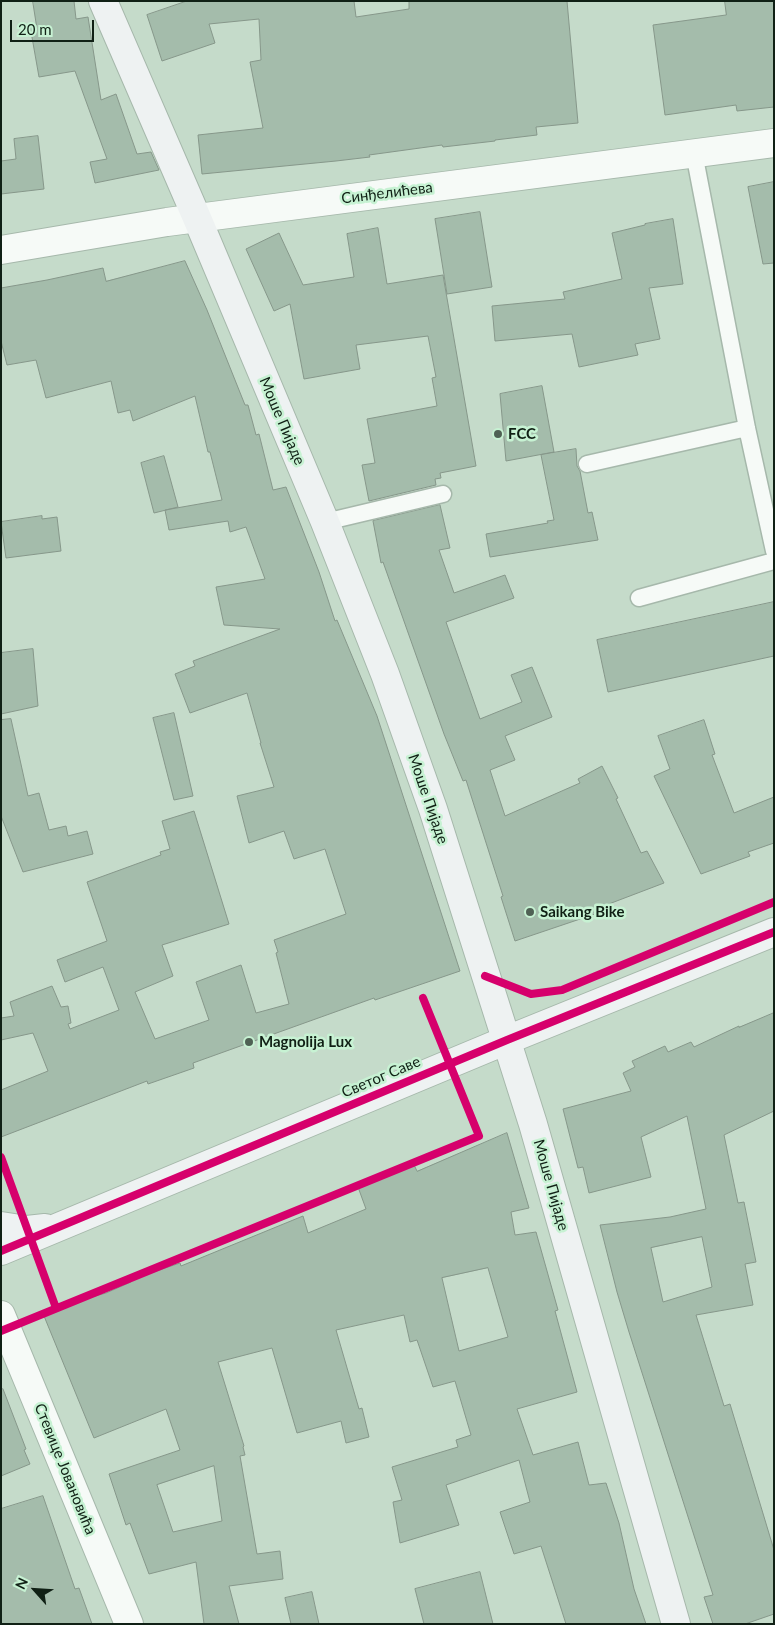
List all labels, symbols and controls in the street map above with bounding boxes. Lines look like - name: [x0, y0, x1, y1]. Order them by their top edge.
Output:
- scale bar: [12, 10, 96, 42]
- text: 20 m: [18, 20, 52, 38]
- street label: Синђелићева: [340, 178, 434, 208]
- street label: Моше Пијаде: [255, 374, 309, 468]
- place label: FCC: [508, 425, 536, 443]
- marker: FCC: [492, 428, 504, 440]
- street label: Моше Пијаде: [404, 752, 452, 846]
- place label: Saikang Bike: [540, 903, 624, 921]
- marker: Saikang Bike: [524, 906, 536, 918]
- place label: Magnolija Lux: [259, 1033, 352, 1051]
- marker: Magnolija Lux: [243, 1036, 255, 1048]
- street label: Светог Саве: [339, 1052, 423, 1102]
- street label: Моше Пијаде: [529, 1137, 573, 1233]
- street label: Стевице Јовановића: [30, 1401, 100, 1537]
- north arrow: [10, 1565, 60, 1615]
- text: N: [11, 1575, 31, 1592]

